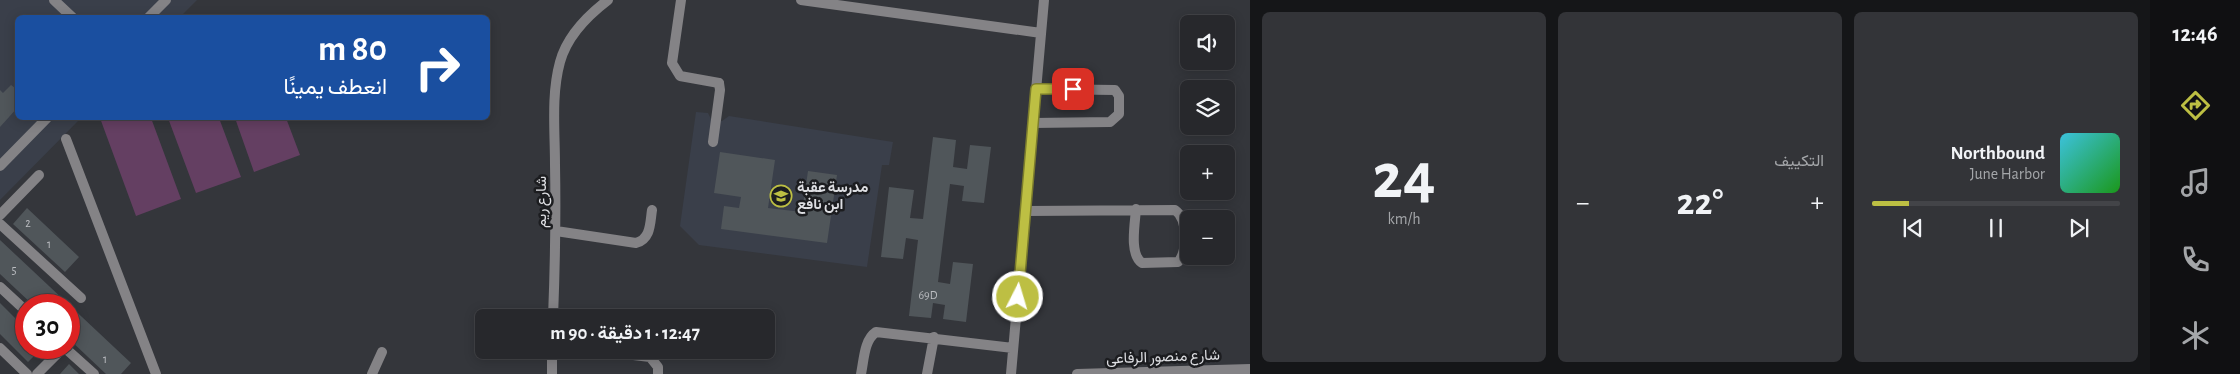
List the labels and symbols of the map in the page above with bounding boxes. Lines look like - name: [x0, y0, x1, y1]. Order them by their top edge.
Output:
- pin: [1052, 68, 1094, 110]
- street label: شارع ريم: [534, 176, 552, 228]
- place label: مدرسة عقبة ابن نافع: [797, 180, 868, 214]
- school or university icon: مدرسة عقبة ابن نافع: [769, 184, 793, 208]
- house number: 2: [25, 217, 31, 229]
- house number: 1: [47, 238, 51, 250]
- house number: 5: [11, 264, 17, 276]
- position arrow: [991, 270, 1043, 322]
- house number: 69D: [918, 289, 938, 301]
- speed limit sign: 30: [15, 294, 80, 359]
- street label: شارع منصور الرفاعى: [1106, 348, 1220, 369]
- house number: 1: [103, 353, 107, 365]

